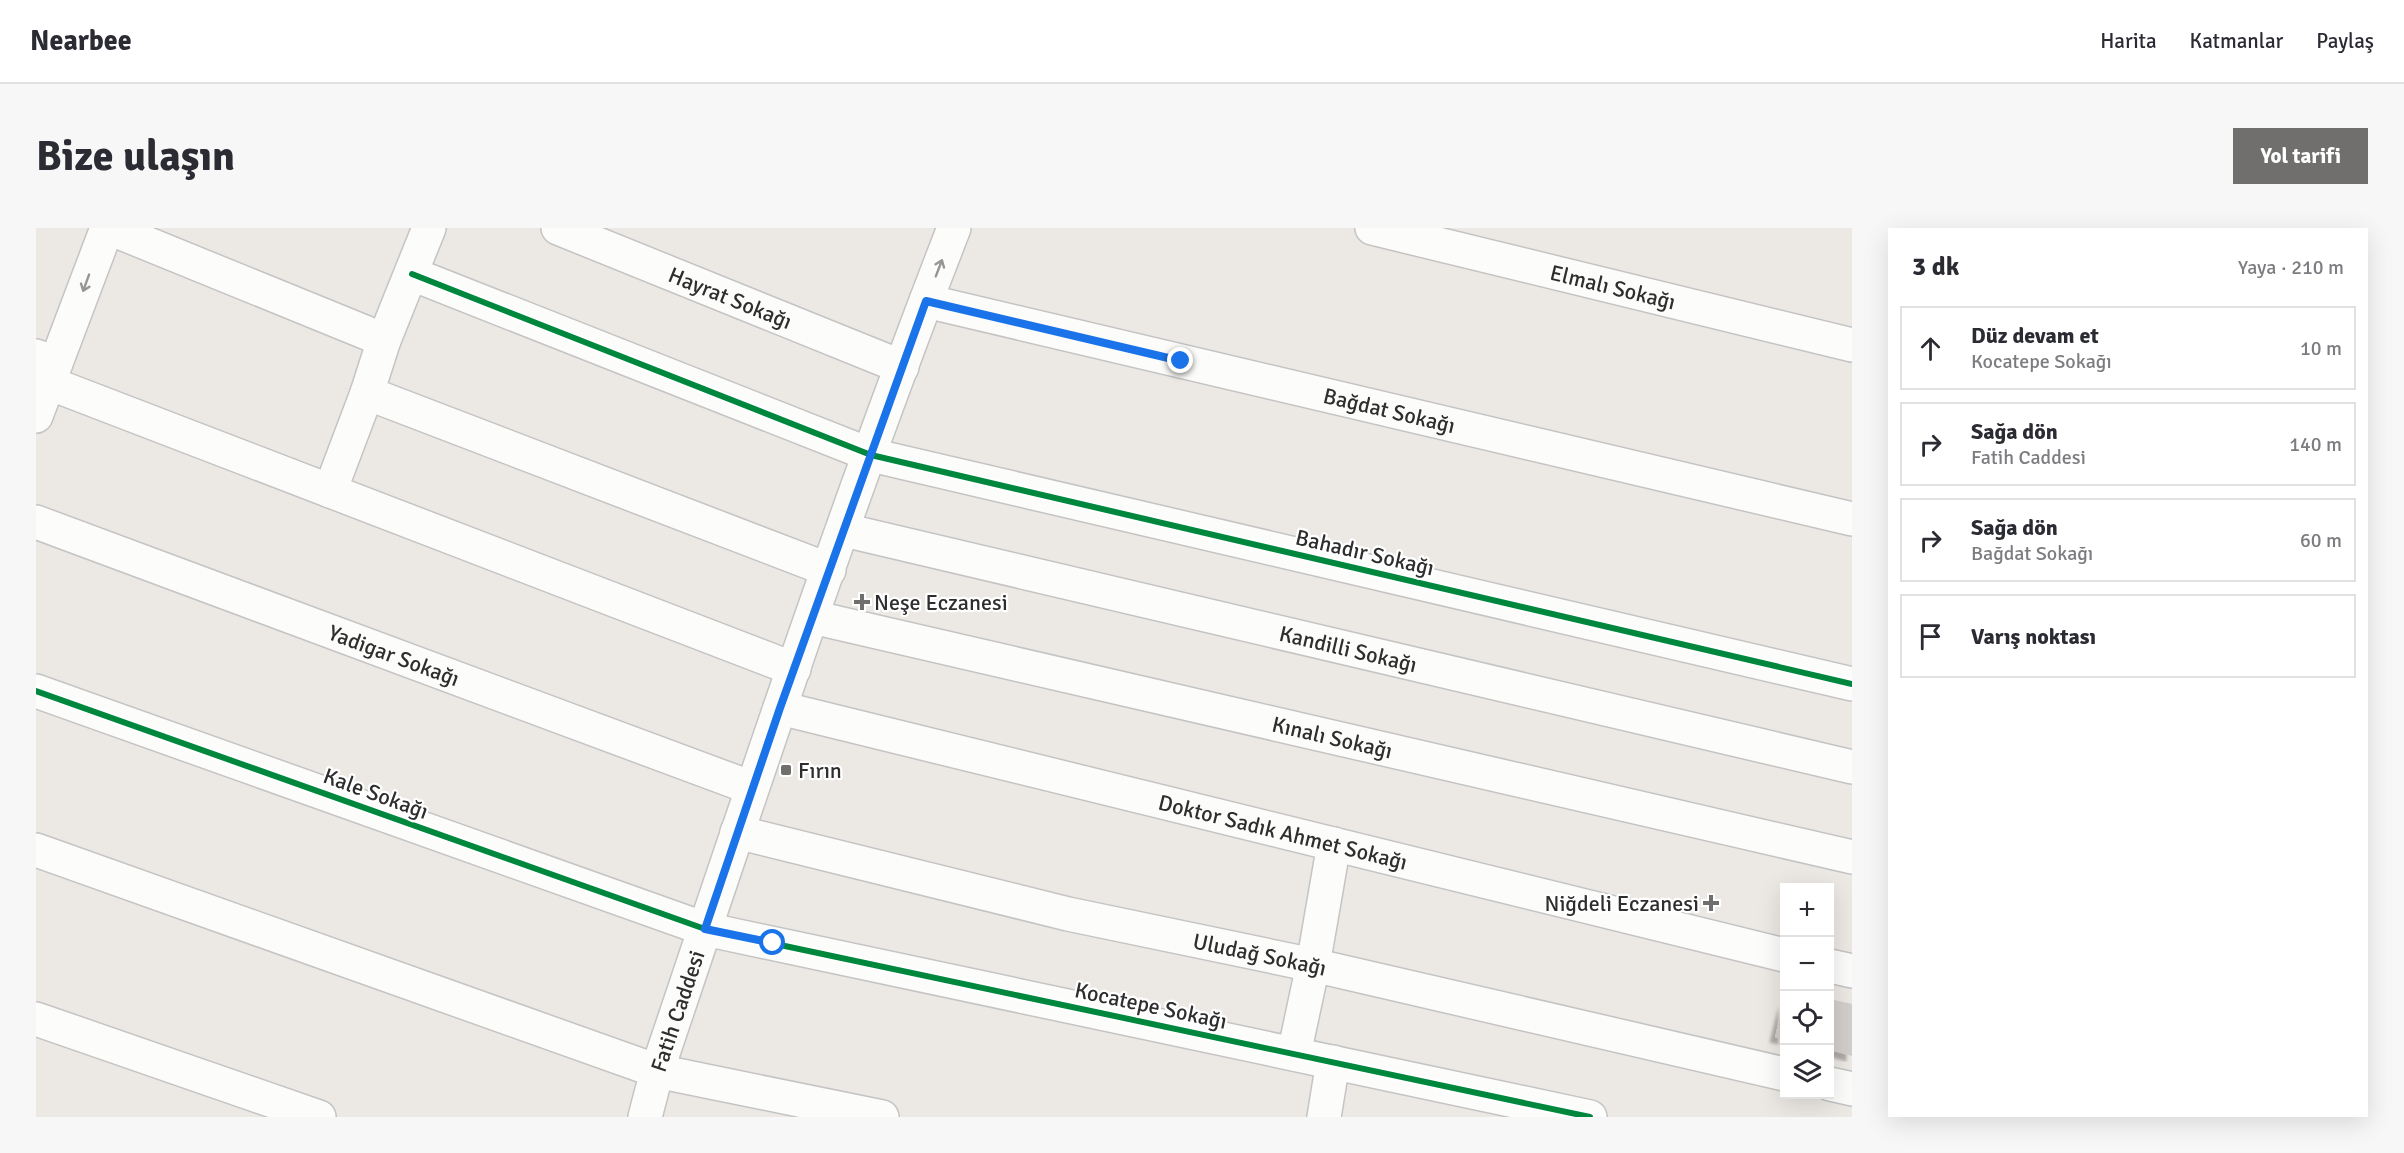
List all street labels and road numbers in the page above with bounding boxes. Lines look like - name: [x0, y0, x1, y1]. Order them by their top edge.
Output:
- street label: Elmalı Sokağı: [1547, 259, 1678, 316]
- street label: Hayrat Sokağı: [665, 261, 796, 335]
- street label: Bağdat Sokağı: [1321, 382, 1458, 439]
- street label: Bahadır Sokağı: [1293, 523, 1437, 582]
- street label: Yadigar Sokağı: [325, 619, 463, 692]
- street label: Kandilli Sokağı: [1277, 620, 1420, 678]
- street label: Kınalı Sokağı: [1269, 711, 1395, 765]
- street label: Kale Sokağı: [320, 762, 432, 825]
- street label: Doktor Sadık Ahmet Sokağı: [1156, 789, 1410, 876]
- street label: Uludağ Sokağı: [1191, 927, 1329, 982]
- street label: Fatih Caddesi: [645, 947, 711, 1075]
- street label: Kocatepe Sokağı: [1072, 976, 1229, 1035]

